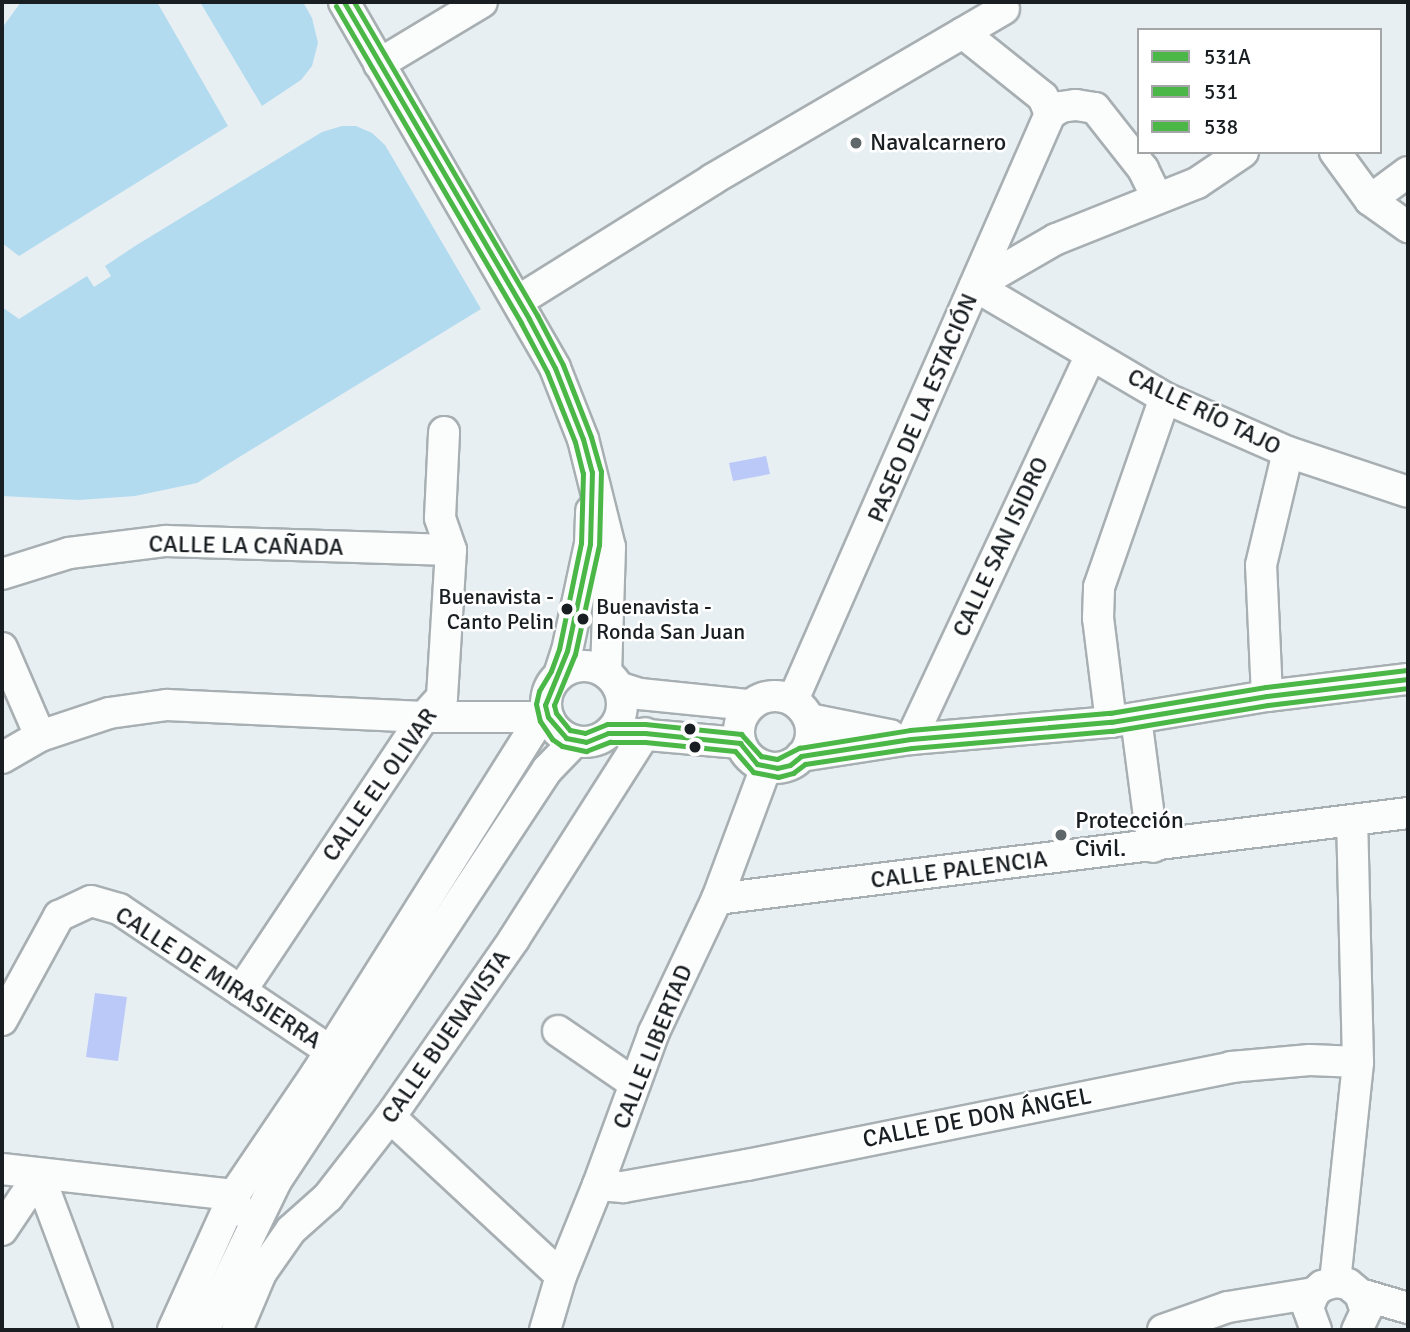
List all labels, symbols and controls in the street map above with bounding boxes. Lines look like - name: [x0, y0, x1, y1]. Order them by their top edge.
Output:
- legend: [1137, 28, 1382, 154]
- text: 531A: [1204, 44, 1251, 70]
- text: 531: [1204, 79, 1238, 105]
- text: 538: [1204, 114, 1238, 140]
- place label: Navalcarnero: [870, 129, 1006, 157]
- marker: Navalcarnero: [848, 135, 864, 151]
- street label: PASEO DE LA ESTACIÓN: [862, 289, 984, 527]
- street label: CALLE RÍO TAJO: [1123, 362, 1285, 462]
- street label: CALLE SAN ISIDRO: [947, 453, 1055, 641]
- street label: CALLE LA CAÑADA: [148, 530, 344, 562]
- place label: Buenavista - Canto Pelin: [438, 583, 554, 634]
- place label: Buenavista - Ronda San Juan: [596, 593, 745, 644]
- marker: Buenavista - Canto Pelin: [560, 602, 574, 616]
- marker: Buenavista - Ronda San Juan: [576, 612, 590, 626]
- street label: CALLE EL OLIVAR: [316, 703, 444, 867]
- unlabelled marker: [683, 722, 697, 736]
- unlabelled marker: [688, 740, 702, 754]
- place label: Protección Civil.: [1075, 807, 1184, 863]
- marker: Protección Civil.: [1053, 827, 1069, 843]
- street label: CALLE PALENCIA: [869, 845, 1049, 895]
- street label: CALLE DE MIRASIERRA: [110, 901, 326, 1055]
- street label: CALLE BUENAVISTA: [375, 945, 517, 1129]
- street label: CALLE LIBERTAD: [607, 961, 699, 1133]
- street label: CALLE DE DON ÁNGEL: [860, 1082, 1094, 1154]

